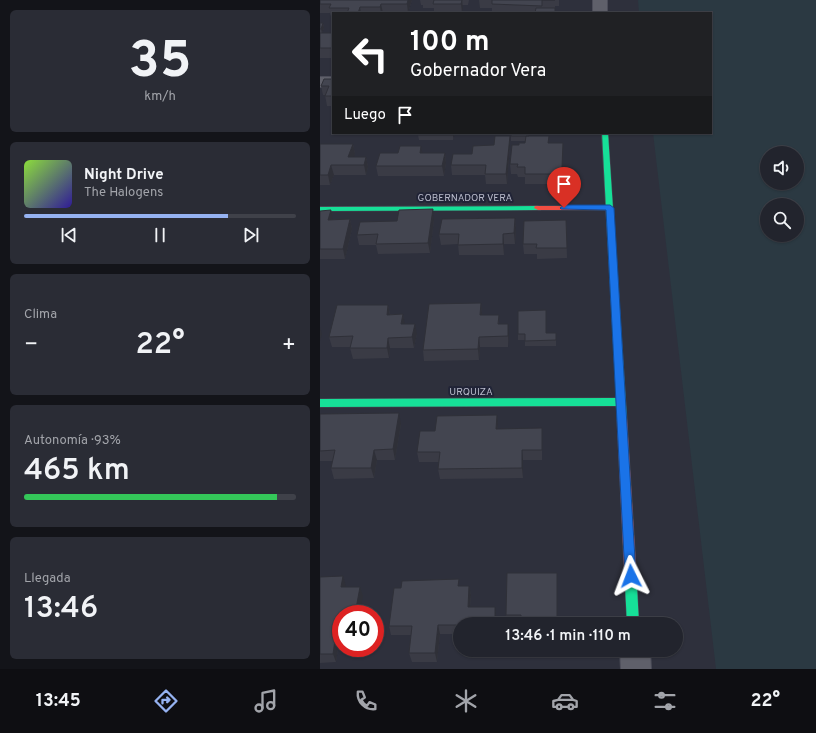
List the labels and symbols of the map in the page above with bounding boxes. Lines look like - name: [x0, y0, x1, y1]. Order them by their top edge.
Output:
- pin: [547, 167, 581, 208]
- street label: GOBERNADOR VERA: [418, 192, 513, 205]
- street label: URQUIZA: [449, 386, 493, 399]
- position arrow: [610, 555, 652, 597]
- speed limit sign: 40: [332, 605, 384, 657]

